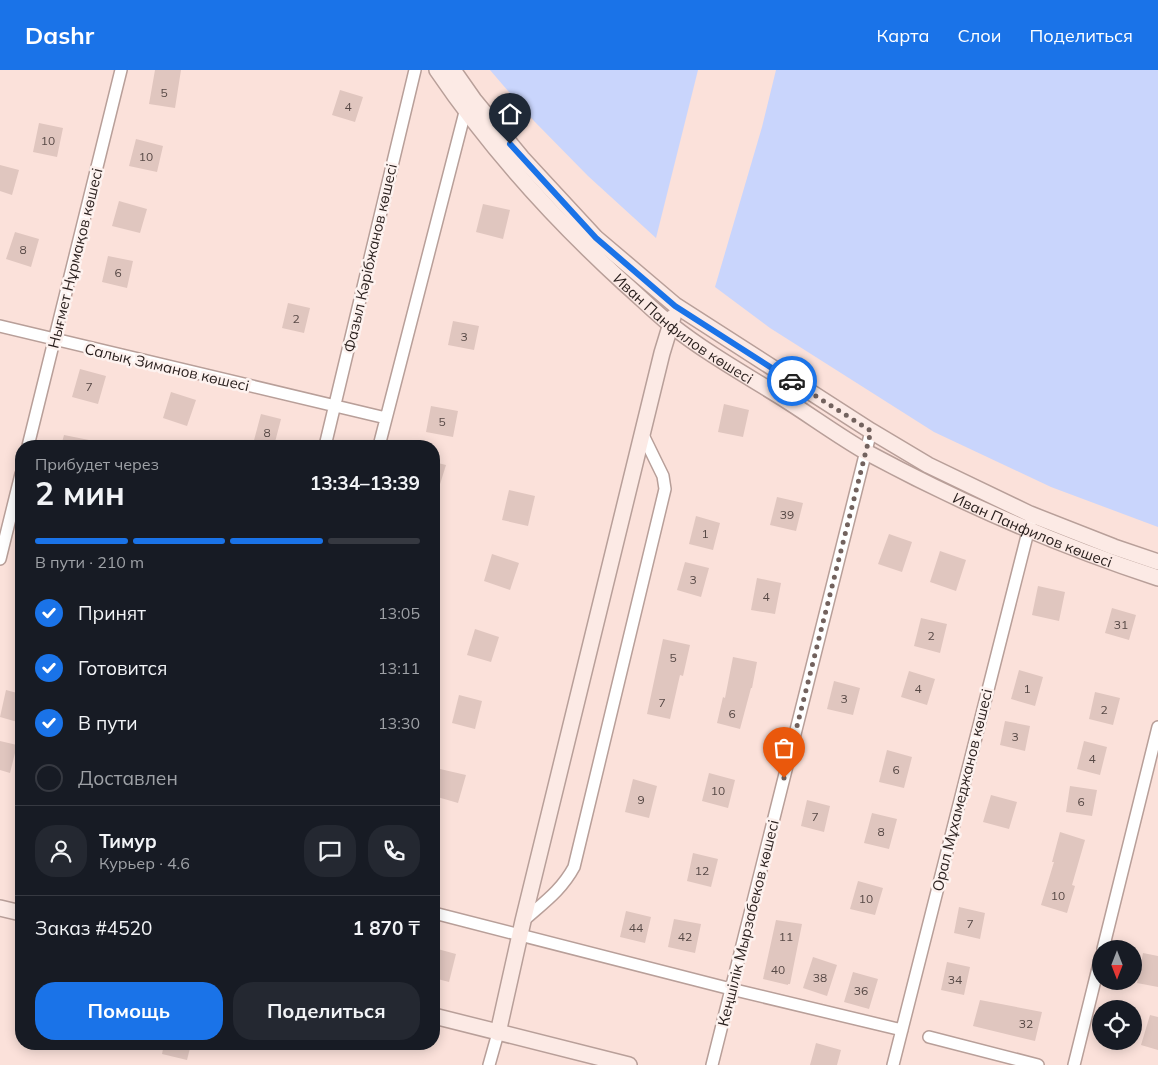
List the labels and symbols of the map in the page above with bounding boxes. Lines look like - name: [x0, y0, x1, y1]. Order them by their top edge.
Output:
- house number: 5: [160, 85, 168, 100]
- pin: [489, 93, 531, 144]
- house number: 4: [344, 99, 352, 114]
- house number: 10: [41, 133, 55, 148]
- house number: 10: [139, 149, 153, 164]
- street label: Фазыл Кәрібжанов көшесі: [339, 162, 401, 354]
- street label: Нығмет Нұрмақов көшесі: [43, 166, 107, 350]
- house number: 8: [19, 242, 27, 257]
- house number: 6: [114, 265, 122, 280]
- street label: Иван Панфилов көшесі: [610, 269, 757, 387]
- house number: 2: [292, 311, 300, 326]
- house number: 3: [460, 329, 468, 344]
- street label: Салық Зиманов көшесі: [83, 339, 251, 395]
- courier: [767, 356, 817, 406]
- house number: 7: [85, 379, 93, 394]
- house number: 5: [438, 414, 446, 429]
- house number: 8: [263, 425, 271, 440]
- street label: Иван Панфилов көшесі: [950, 488, 1115, 571]
- house number: 39: [780, 507, 794, 522]
- house number: 1: [701, 526, 709, 541]
- house number: 3: [689, 572, 697, 587]
- house number: 4: [762, 589, 770, 604]
- house number: 31: [1114, 617, 1128, 632]
- house number: 2: [927, 628, 935, 643]
- house number: 5: [669, 650, 677, 665]
- house number: 4: [914, 681, 922, 696]
- house number: 1: [1023, 681, 1031, 696]
- street label: Орал Мұхамеджанов көшесі: [928, 687, 996, 893]
- house number: 3: [840, 691, 848, 706]
- house number: 7: [658, 695, 666, 710]
- house number: 2: [1100, 702, 1108, 717]
- house number: 6: [728, 706, 736, 721]
- pin: [763, 727, 805, 778]
- house number: 3: [1011, 729, 1019, 744]
- house number: 4: [1088, 751, 1096, 766]
- house number: 6: [892, 762, 900, 777]
- house number: 10: [711, 783, 725, 798]
- house number: 9: [637, 792, 645, 807]
- house number: 6: [1077, 794, 1085, 809]
- house number: 7: [811, 809, 819, 824]
- street label: Кеңшілік Мырзабеков көшесі: [713, 818, 783, 1028]
- house number: 8: [877, 824, 885, 839]
- house number: 12: [695, 863, 709, 878]
- house number: 10: [1051, 888, 1065, 903]
- house number: 10: [859, 891, 873, 906]
- house number: 7: [966, 916, 974, 931]
- house number: 44: [629, 920, 643, 935]
- house number: 42: [678, 929, 692, 944]
- house number: 11: [779, 929, 793, 944]
- north arrow: [1092, 940, 1142, 990]
- house number: 40: [771, 962, 785, 977]
- house number: 38: [813, 970, 827, 985]
- house number: 34: [948, 972, 962, 987]
- house number: 36: [854, 983, 868, 998]
- house number: 32: [1019, 1016, 1033, 1031]

